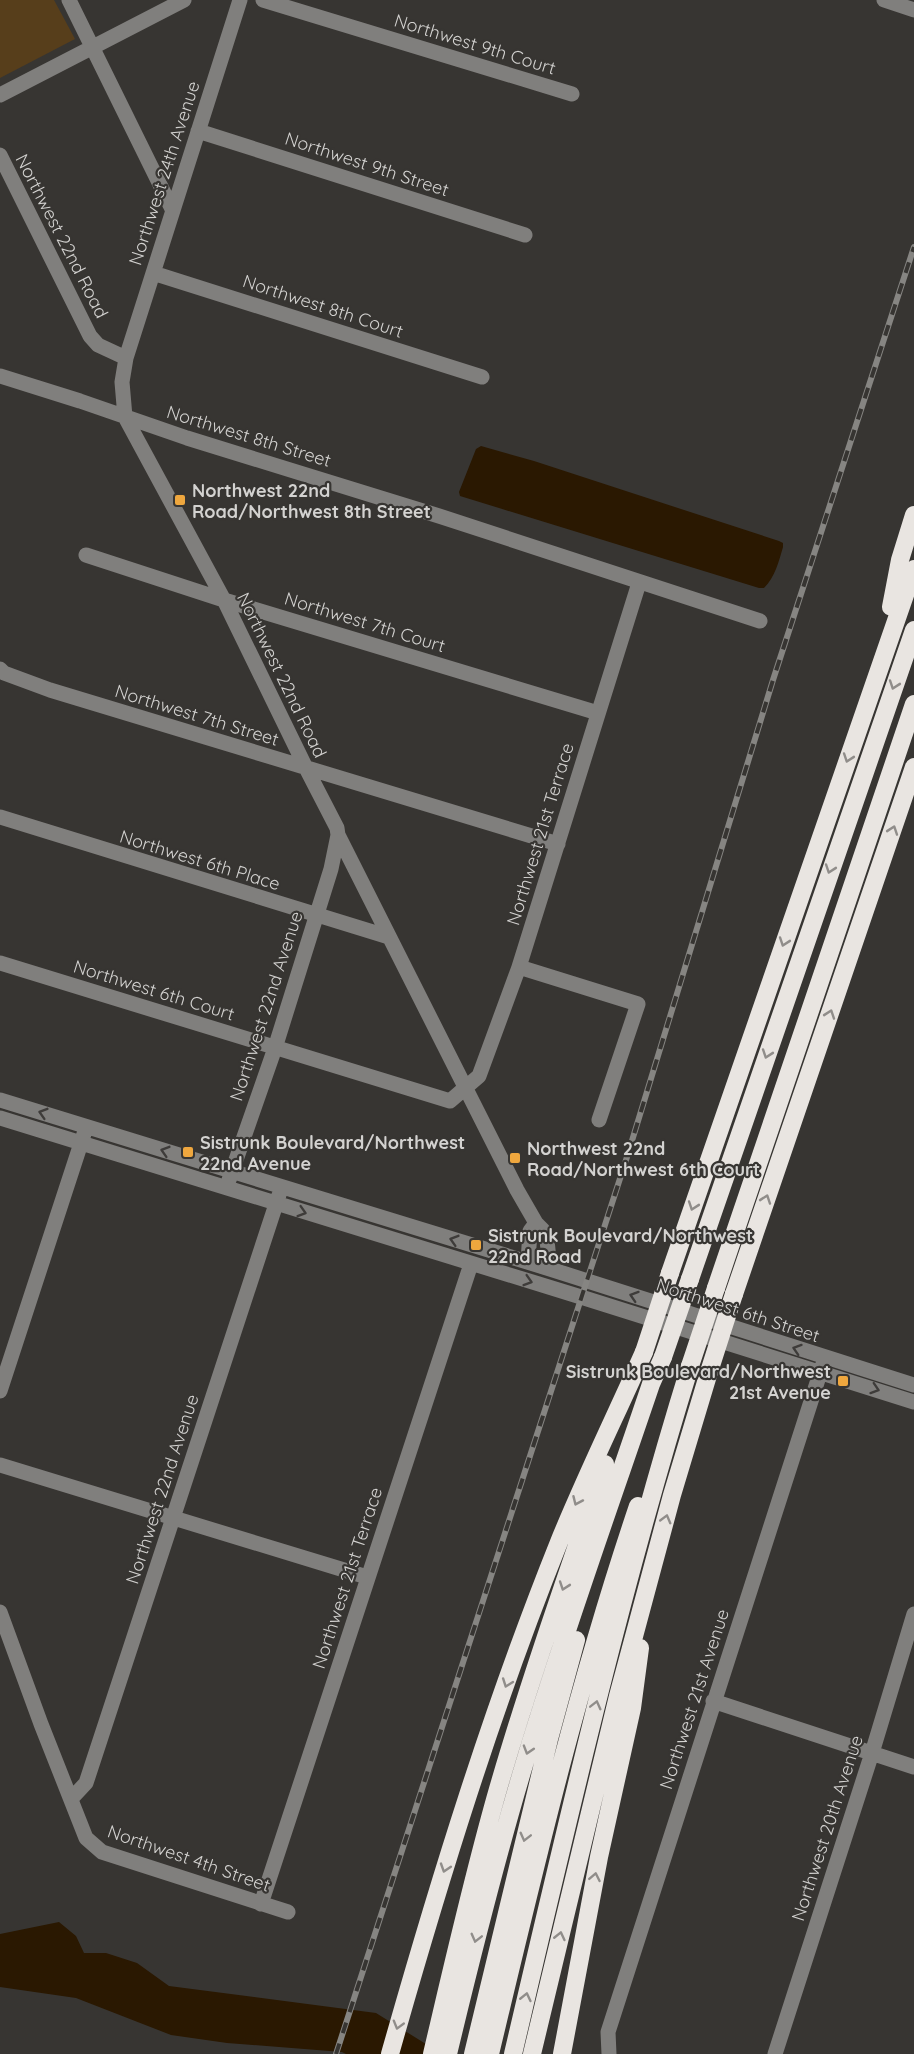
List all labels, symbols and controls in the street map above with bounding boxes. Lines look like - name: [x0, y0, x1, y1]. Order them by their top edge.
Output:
- street label: Northwest 9th Court: [392, 9, 558, 79]
- street label: Northwest 24th Avenue: [123, 78, 205, 268]
- street label: Northwest 9th Street: [282, 127, 452, 201]
- street label: Northwest 22nd Road: [11, 150, 113, 322]
- street label: Northwest 8th Court: [240, 269, 406, 343]
- street label: Northwest 8th Street: [164, 400, 334, 472]
- place label: Northwest 22nd Road/Northwest 8th Street: [192, 479, 431, 523]
- marker: Northwest 22nd Road/Northwest 8th Street: [173, 493, 187, 507]
- street label: Northwest 7th Court: [282, 587, 448, 657]
- street label: Northwest 22nd Road: [232, 589, 332, 761]
- street label: Northwest 7th Street: [112, 679, 282, 751]
- one-way arrow: [889, 679, 902, 690]
- street label: Northwest 21st Terrace: [501, 740, 579, 928]
- one-way arrow: [842, 752, 855, 763]
- street label: Northwest 6th Place: [117, 825, 283, 895]
- one-way arrow: [885, 825, 898, 836]
- one-way arrow: [825, 863, 837, 874]
- street label: Northwest 22nd Avenue: [224, 908, 308, 1104]
- one-way arrow: [779, 936, 792, 947]
- street label: Northwest 6th Court: [71, 955, 237, 1025]
- one-way arrow: [822, 1010, 835, 1020]
- one-way arrow: [762, 1048, 774, 1059]
- one-way arrow: [38, 1108, 49, 1120]
- place label: Sistrunk Boulevard/Northwest 22nd Avenue: [200, 1131, 465, 1175]
- place label: Northwest 22nd Road/Northwest 6th Court: [527, 1137, 760, 1181]
- marker: Sistrunk Boulevard/Northwest 22nd Avenue: [181, 1145, 195, 1159]
- one-way arrow: [160, 1146, 171, 1159]
- marker: Northwest 22nd Road/Northwest 6th Court: [508, 1151, 522, 1165]
- one-way arrow: [759, 1194, 772, 1205]
- one-way arrow: [688, 1200, 701, 1211]
- one-way arrow: [296, 1204, 307, 1217]
- place label: Sistrunk Boulevard/Northwest 22nd Road: [488, 1224, 753, 1268]
- one-way arrow: [449, 1235, 460, 1247]
- marker: Sistrunk Boulevard/Northwest 22nd Road: [469, 1238, 483, 1252]
- street label: Northwest 6th Street: [653, 1273, 823, 1347]
- one-way arrow: [522, 1274, 533, 1286]
- one-way arrow: [629, 1291, 640, 1304]
- one-way arrow: [792, 1344, 803, 1356]
- place label: Sistrunk Boulevard/Northwest 21st Avenue: [566, 1360, 831, 1404]
- marker: Sistrunk Boulevard/Northwest 21st Avenue: [836, 1374, 850, 1388]
- one-way arrow: [869, 1382, 880, 1395]
- street label: Northwest 22nd Avenue: [120, 1391, 204, 1587]
- street label: Northwest 21st Terrace: [307, 1484, 387, 1672]
- one-way arrow: [573, 1494, 585, 1505]
- one-way arrow: [659, 1514, 671, 1525]
- one-way arrow: [558, 1580, 571, 1591]
- street label: Northwest 21st Avenue: [654, 1606, 734, 1792]
- one-way arrow: [501, 1677, 514, 1687]
- one-way arrow: [588, 1700, 601, 1710]
- street label: Northwest 20th Avenue: [786, 1732, 868, 1924]
- one-way arrow: [523, 1744, 535, 1755]
- street label: Northwest 4th Street: [105, 1819, 273, 1897]
- one-way arrow: [520, 1832, 533, 1842]
- one-way arrow: [440, 1862, 452, 1873]
- one-way arrow: [588, 1872, 601, 1882]
- one-way arrow: [553, 1931, 566, 1941]
- one-way arrow: [471, 1933, 484, 1943]
- one-way arrow: [519, 1992, 532, 2002]
- one-way arrow: [393, 2020, 406, 2030]

